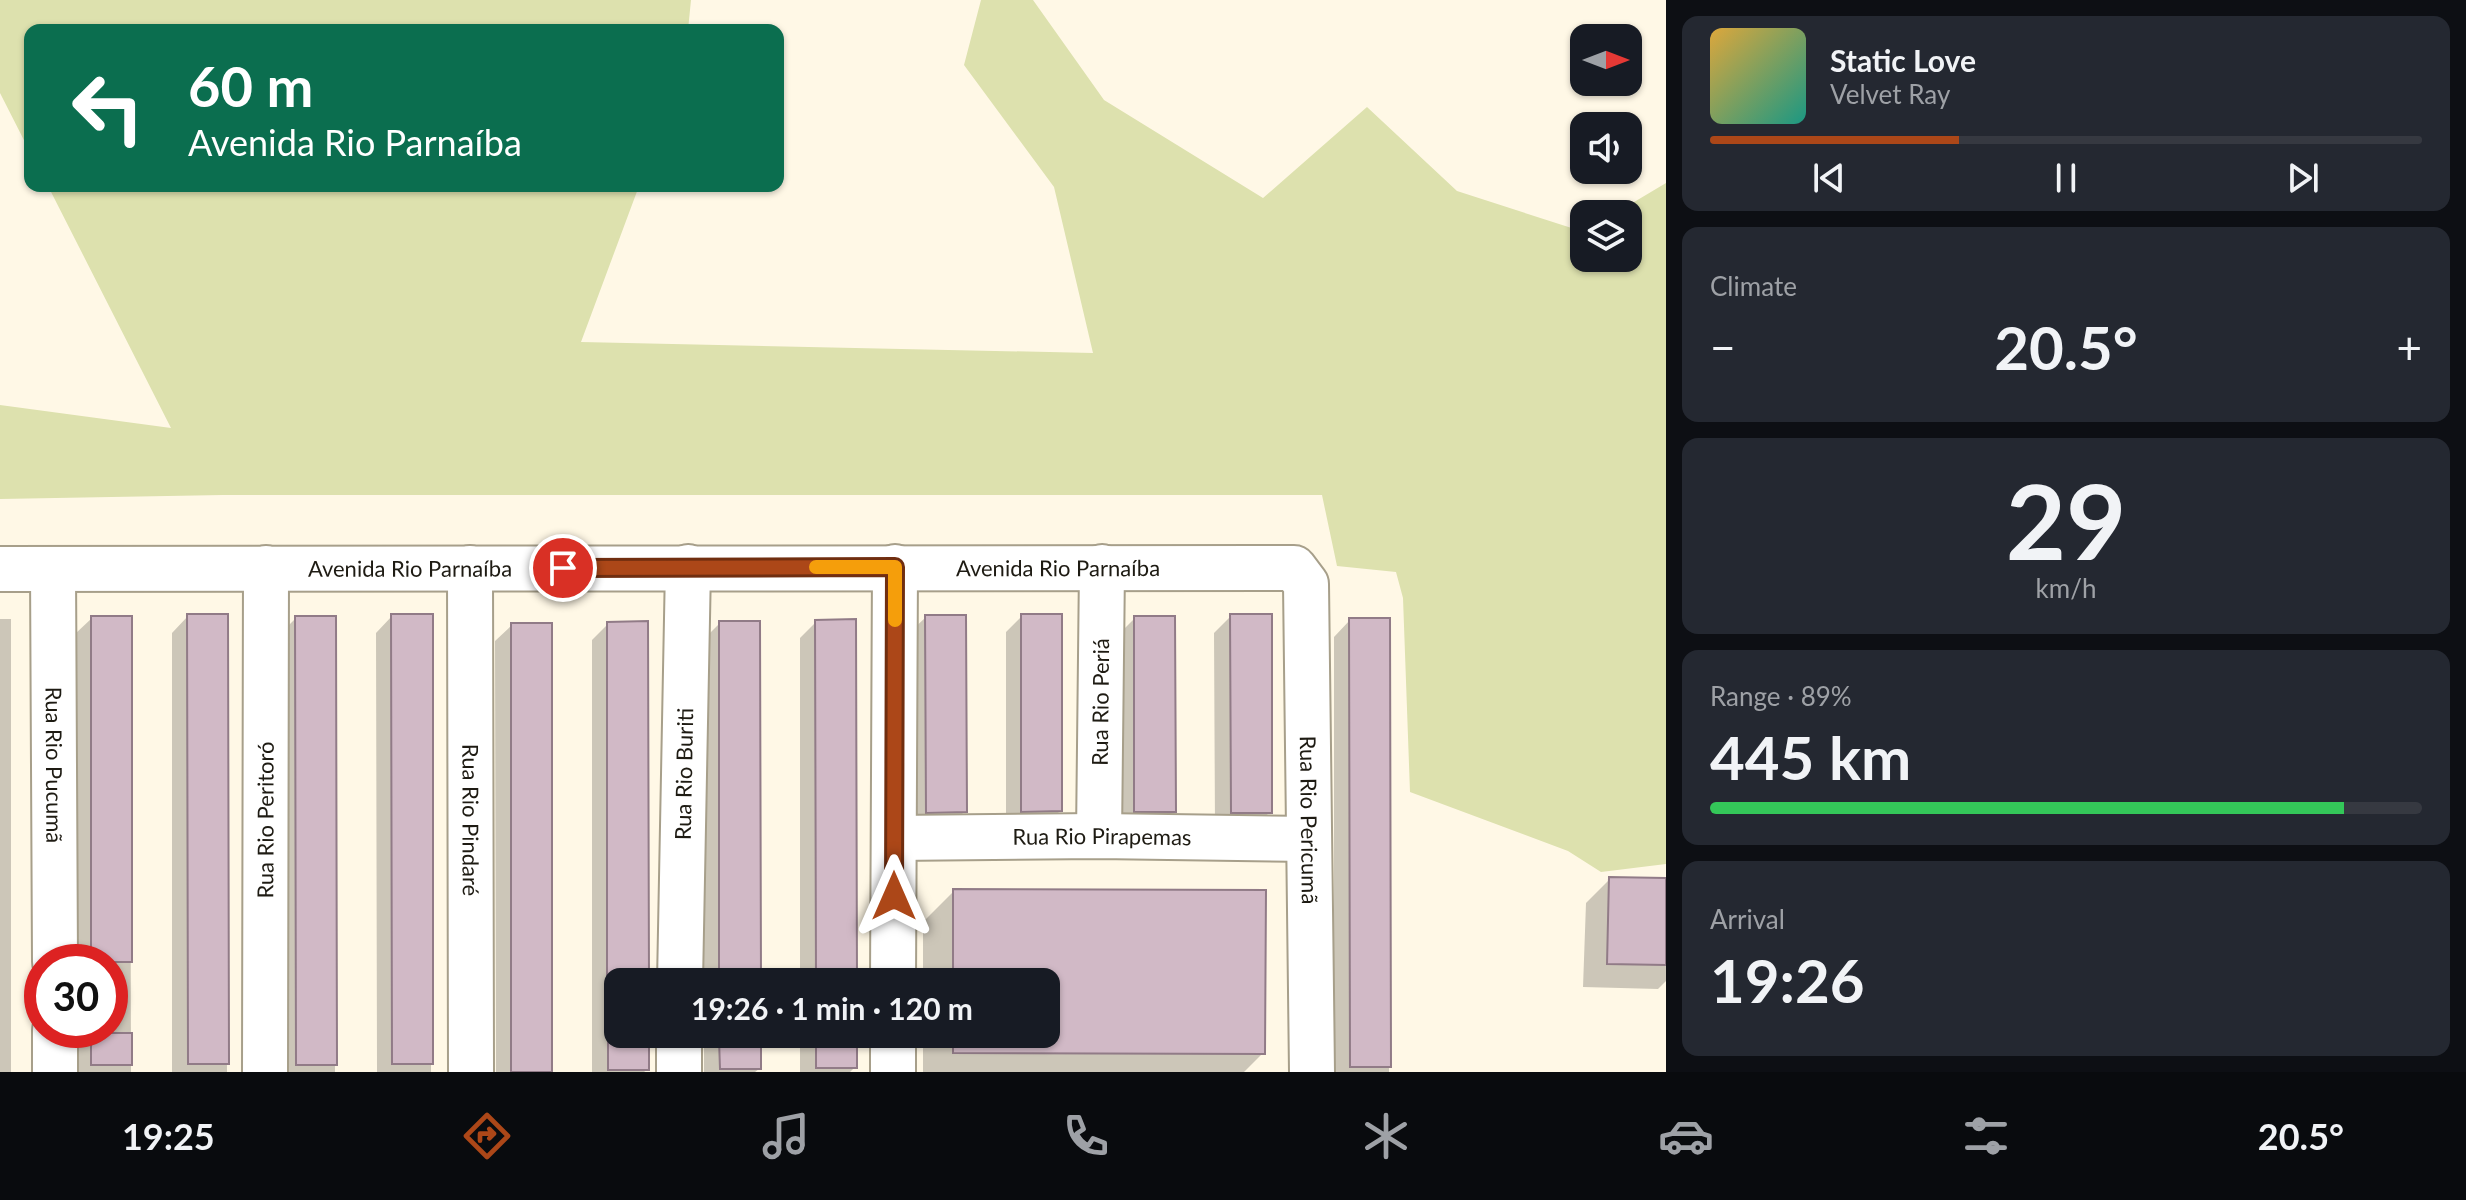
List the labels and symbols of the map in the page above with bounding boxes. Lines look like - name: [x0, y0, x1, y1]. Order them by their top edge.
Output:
- north arrow: [1570, 24, 1642, 96]
- pin: [529, 534, 597, 602]
- street label: Avenida Rio Parnaíba: [956, 554, 1160, 581]
- street label: Avenida Rio Parnaíba: [308, 555, 512, 582]
- street label: Rua Rio Periá: [1086, 638, 1114, 766]
- street label: Rua Rio Pucumã: [41, 687, 68, 843]
- street label: Rua Rio Buriti: [669, 708, 698, 840]
- street label: Rua Rio Pericumã: [1295, 736, 1324, 904]
- street label: Rua Rio Peritoró: [251, 741, 279, 899]
- street label: Rua Rio Pindaré: [457, 744, 485, 896]
- street label: Rua Rio Pirapemas: [1012, 822, 1192, 850]
- position arrow: [852, 854, 936, 938]
- speed limit sign: 30: [24, 944, 128, 1048]

